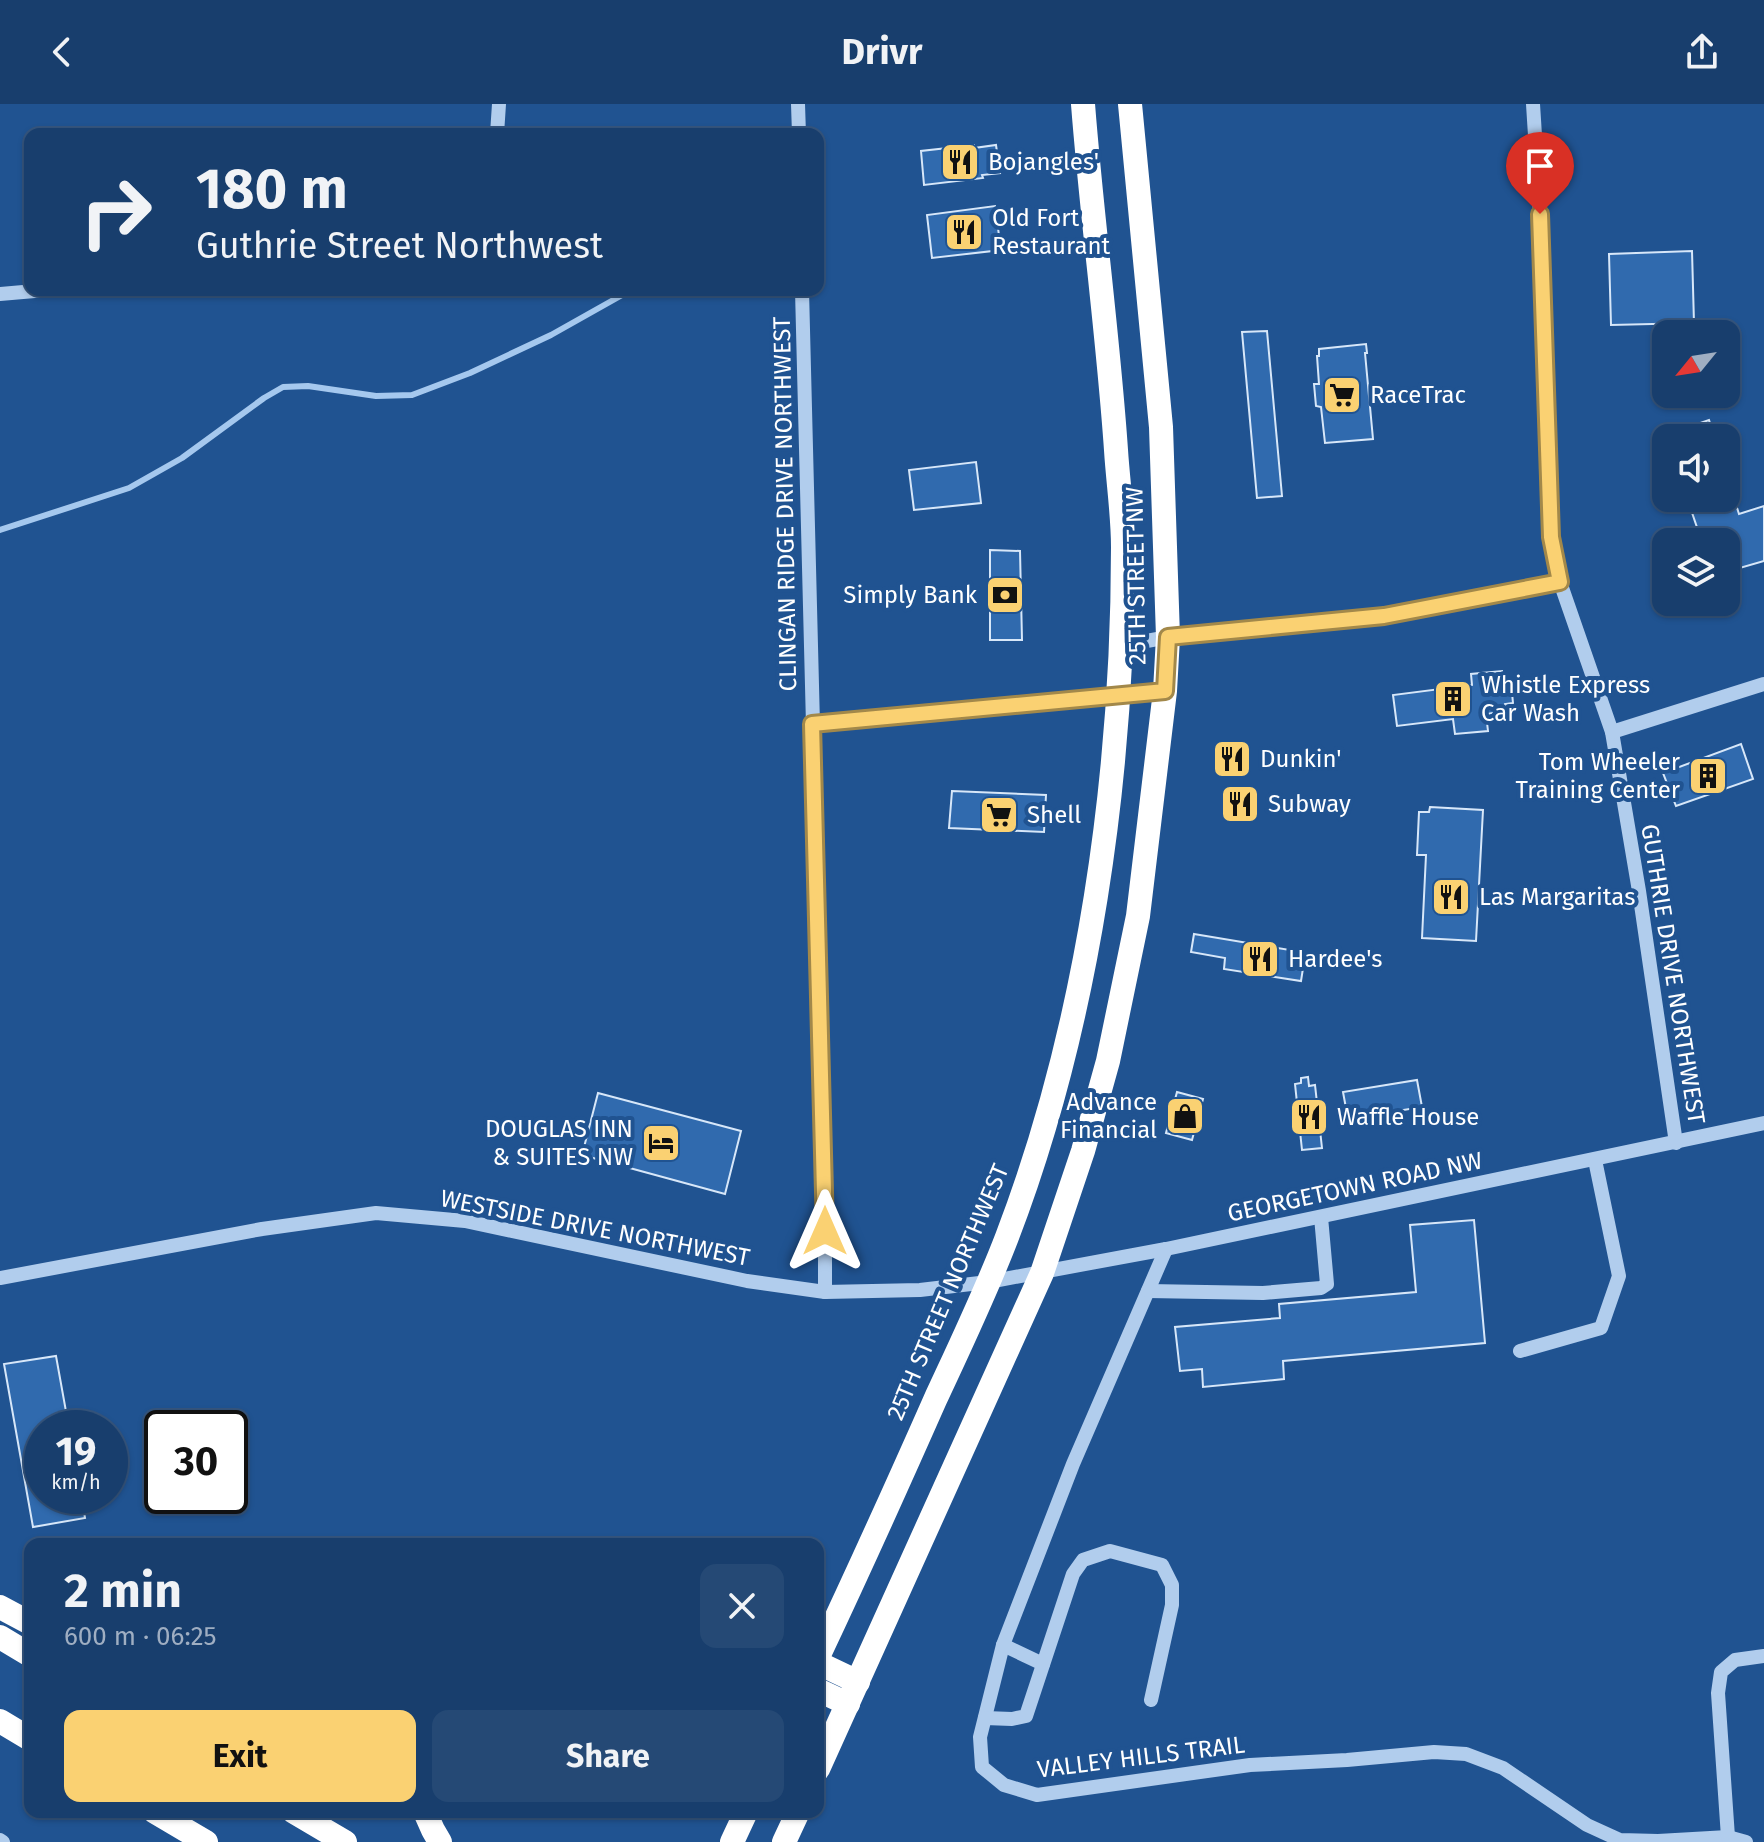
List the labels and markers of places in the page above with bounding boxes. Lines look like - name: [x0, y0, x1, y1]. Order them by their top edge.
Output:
- pin: [1506, 132, 1574, 214]
- restaurant icon: Bojangles': [939, 141, 981, 183]
- place label: Bojangles': [988, 148, 1099, 176]
- place label: Old Fort Restaurant: [992, 204, 1111, 260]
- restaurant icon: Old Fort Restaurant: [943, 211, 985, 253]
- supermarket icon: RaceTrac: [1321, 374, 1363, 416]
- place label: RaceTrac: [1370, 381, 1466, 409]
- bank icon: Simply Bank: [984, 574, 1026, 616]
- place label: Simply Bank: [843, 581, 978, 609]
- place label: Whistle Express Car Wash: [1481, 671, 1650, 727]
- building icon: Whistle Express Car Wash: [1432, 678, 1474, 720]
- restaurant icon: Dunkin': [1211, 738, 1253, 780]
- place label: Dunkin': [1260, 745, 1342, 773]
- place label: Tom Wheeler Training Center: [1516, 748, 1681, 804]
- building icon: Tom Wheeler Training Center: [1687, 755, 1729, 797]
- restaurant icon: Subway: [1219, 783, 1261, 825]
- place label: Subway: [1268, 790, 1351, 818]
- supermarket icon: Shell: [978, 794, 1020, 836]
- place label: Shell: [1027, 801, 1081, 829]
- restaurant icon: Las Margaritas: [1430, 876, 1472, 918]
- place label: Las Margaritas: [1479, 883, 1635, 911]
- restaurant icon: Hardee's: [1239, 938, 1281, 980]
- place label: Hardee's: [1288, 945, 1382, 973]
- place label: Advance Financial: [1060, 1088, 1157, 1144]
- shop icon: Advance Financial: [1164, 1095, 1206, 1137]
- restaurant icon: Waffle House: [1288, 1096, 1330, 1138]
- place label: Waffle House: [1337, 1103, 1479, 1131]
- place label: DOUGLAS INN & SUITES NW: [485, 1115, 633, 1171]
- hotel icon: DOUGLAS INN & SUITES NW: [640, 1122, 682, 1164]

